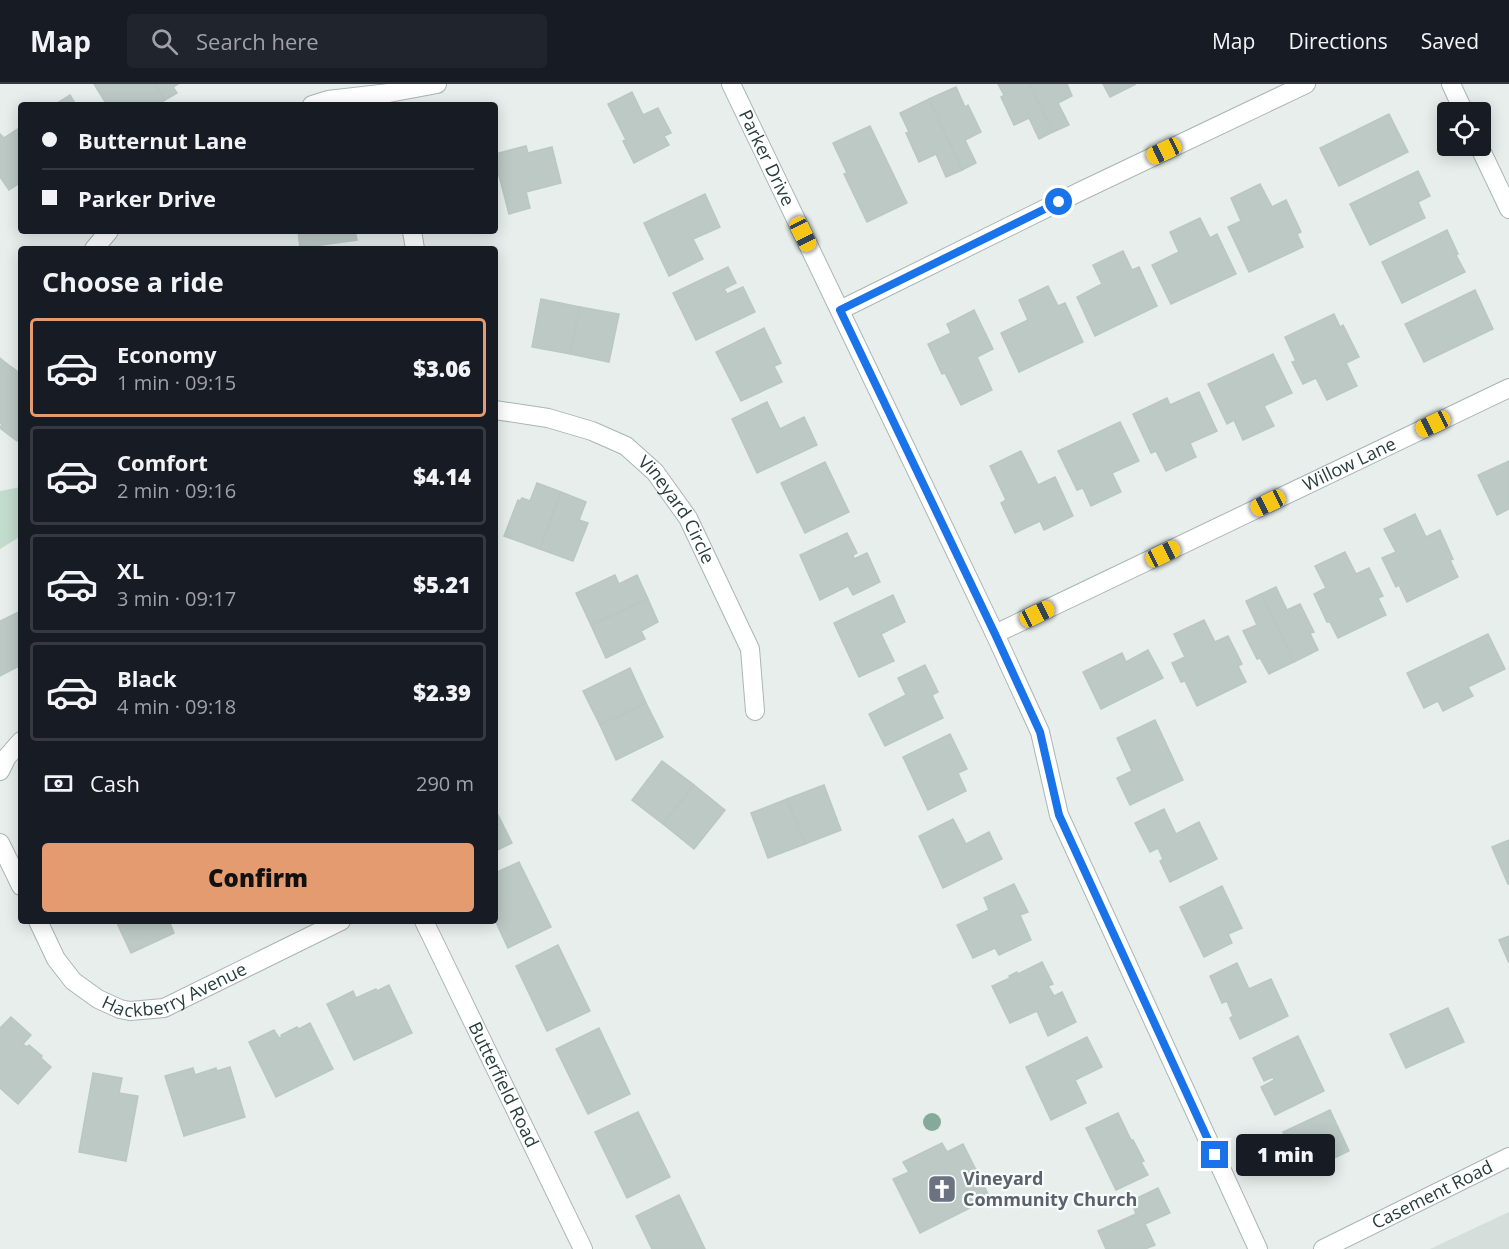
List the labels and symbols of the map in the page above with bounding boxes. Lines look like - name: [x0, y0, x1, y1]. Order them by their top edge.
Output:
- street label: Parker Drive: [734, 105, 801, 210]
- car: [1144, 135, 1184, 167]
- route start: [1045, 188, 1072, 215]
- car: [787, 214, 819, 254]
- car: [1413, 408, 1453, 440]
- street label: Willow Lane: [1299, 431, 1399, 496]
- street label: Vineyard Circle: [633, 450, 721, 567]
- car: [1248, 487, 1288, 519]
- car: [1143, 538, 1183, 570]
- car: [1017, 598, 1057, 630]
- street label: Hackberry Avenue: [98, 956, 250, 1022]
- street label: Butterfield Road: [464, 1017, 545, 1151]
- callout: 1 min: [1236, 1134, 1335, 1176]
- route end: [1201, 1141, 1228, 1168]
- street label: Casement Road: [1367, 1154, 1496, 1234]
- place label: Vineyard Community Church: [963, 1166, 1137, 1211]
- church icon: Vineyard Community Church: [926, 1173, 958, 1205]

